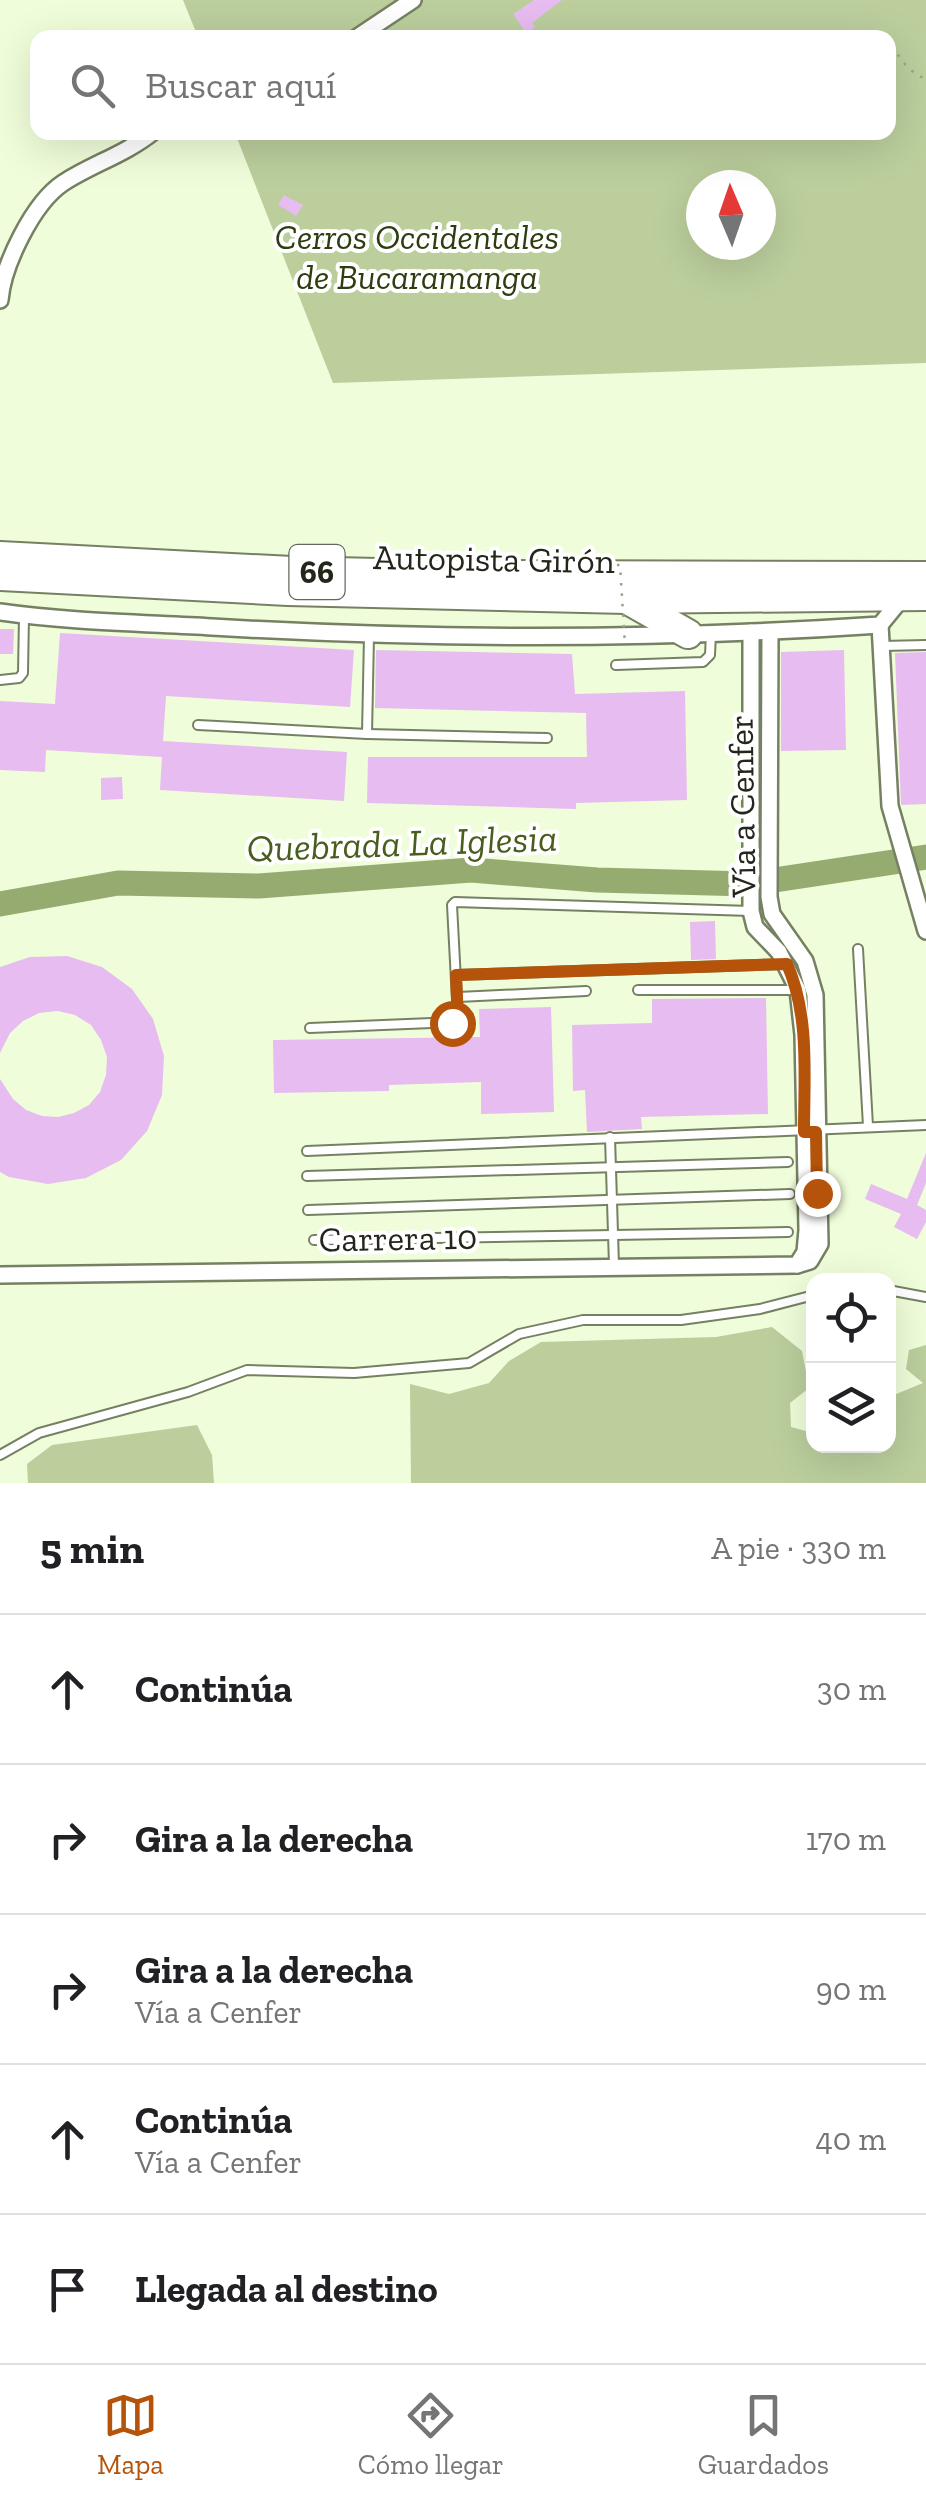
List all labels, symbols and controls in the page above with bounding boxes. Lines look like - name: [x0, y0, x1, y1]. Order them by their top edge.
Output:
- search box: [30, 30, 896, 140]
- icon: search: [65, 58, 120, 113]
- text: Buscar aquí: [145, 62, 336, 108]
- north arrow: [686, 170, 776, 260]
- park label: Cerros Occidentales de Bucaramanga: [275, 216, 559, 298]
- street label: Autopista Girón: [373, 536, 615, 582]
- road number: 66: [290, 545, 344, 599]
- street label: Vía a Cenfer: [719, 714, 765, 899]
- water label: Quebrada La Iglesia: [246, 815, 558, 871]
- route start: [430, 1001, 476, 1047]
- route end: [795, 1171, 841, 1217]
- street label: Carrera 10: [318, 1216, 478, 1260]
- map controls: [806, 1273, 896, 1453]
- button: locate: [806, 1273, 896, 1363]
- button: layers: [806, 1363, 896, 1453]
- text: 5 min: [40, 1523, 144, 1574]
- text: A pie · 330 m: [711, 1529, 886, 1567]
- icon: ahead: [40, 1662, 95, 1717]
- text: Continúa: [135, 1666, 292, 1712]
- text: 30 m: [817, 1670, 886, 1708]
- icon: right: [40, 1812, 95, 1867]
- text: Gira a la derecha: [135, 1816, 413, 1862]
- text: 170 m: [806, 1820, 886, 1858]
- text: Gira a la derecha: [135, 1947, 413, 1993]
- icon: right: [40, 1962, 95, 2017]
- text: 90 m: [816, 1970, 886, 2008]
- text: Vía a Cenfer: [135, 1993, 302, 2031]
- text: Continúa: [135, 2097, 292, 2143]
- icon: ahead: [40, 2112, 95, 2167]
- text: 40 m: [815, 2120, 886, 2158]
- text: Vía a Cenfer: [135, 2143, 302, 2181]
- icon: arrive: [40, 2262, 95, 2317]
- text: Llegada al destino: [135, 2266, 438, 2312]
- tab: Mapa: [97, 2388, 164, 2481]
- tab: Cómo llegar: [358, 2388, 504, 2481]
- tab: Guardados: [698, 2388, 829, 2481]

